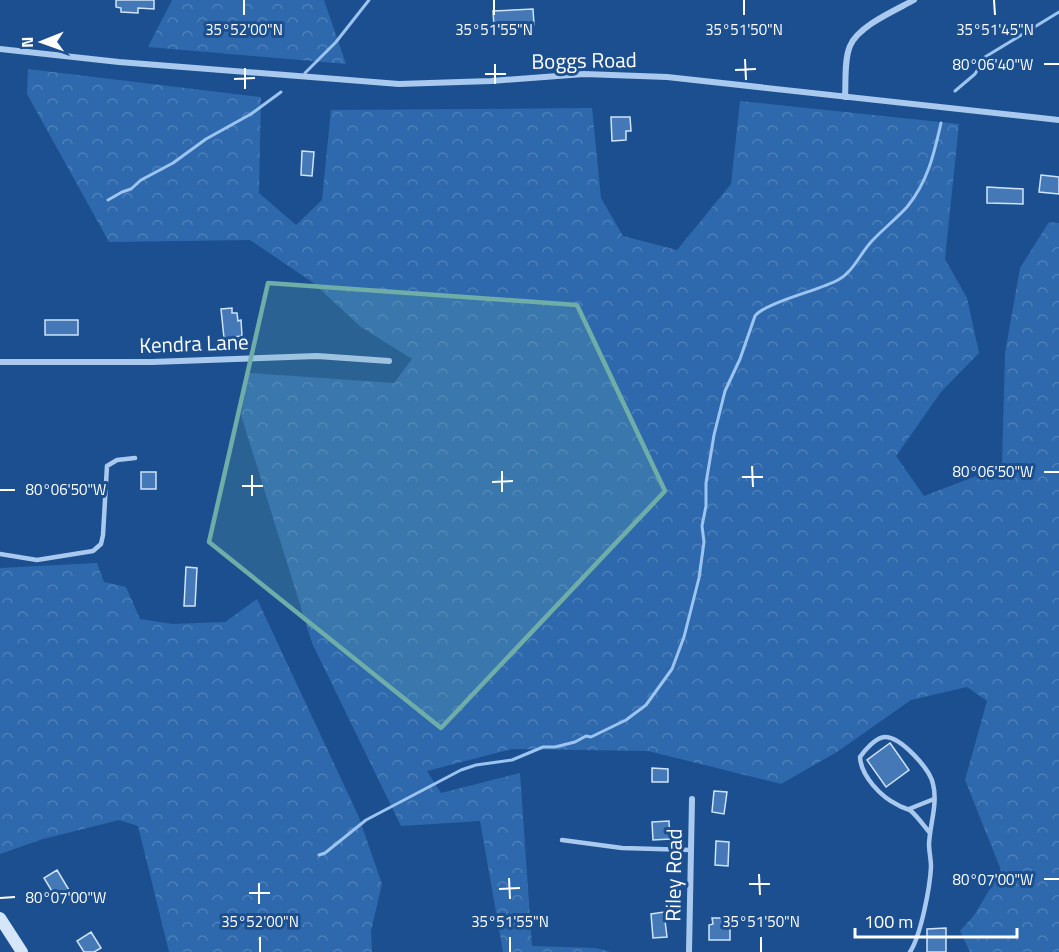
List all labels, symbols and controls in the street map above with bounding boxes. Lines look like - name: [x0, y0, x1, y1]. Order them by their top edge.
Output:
- north arrow: [12, 12, 72, 72]
- text: 35°52'00"N: [205, 18, 283, 41]
- text: 35°51'55"N: [455, 18, 533, 41]
- text: 35°51'50"N: [705, 18, 783, 41]
- text: 35°51'45"N: [956, 18, 1034, 41]
- text: N: [15, 37, 39, 48]
- street label: Boggs Road: [531, 43, 637, 77]
- text: 80°06'40"W: [953, 53, 1033, 76]
- street label: Kendra Lane: [139, 325, 249, 361]
- text: 80°06'50"W: [953, 460, 1033, 483]
- text: 80°06'50"W: [26, 478, 106, 501]
- street label: Riley Road: [656, 828, 690, 922]
- text: 80°07'00"W: [953, 868, 1033, 891]
- text: 80°07'00"W: [26, 886, 106, 909]
- scale bar: [855, 901, 1017, 939]
- text: 100 m: [864, 908, 913, 935]
- text: 35°52'00"N: [221, 910, 299, 933]
- text: 35°51'55"N: [471, 910, 549, 933]
- text: 35°51'50"N: [722, 910, 800, 933]

